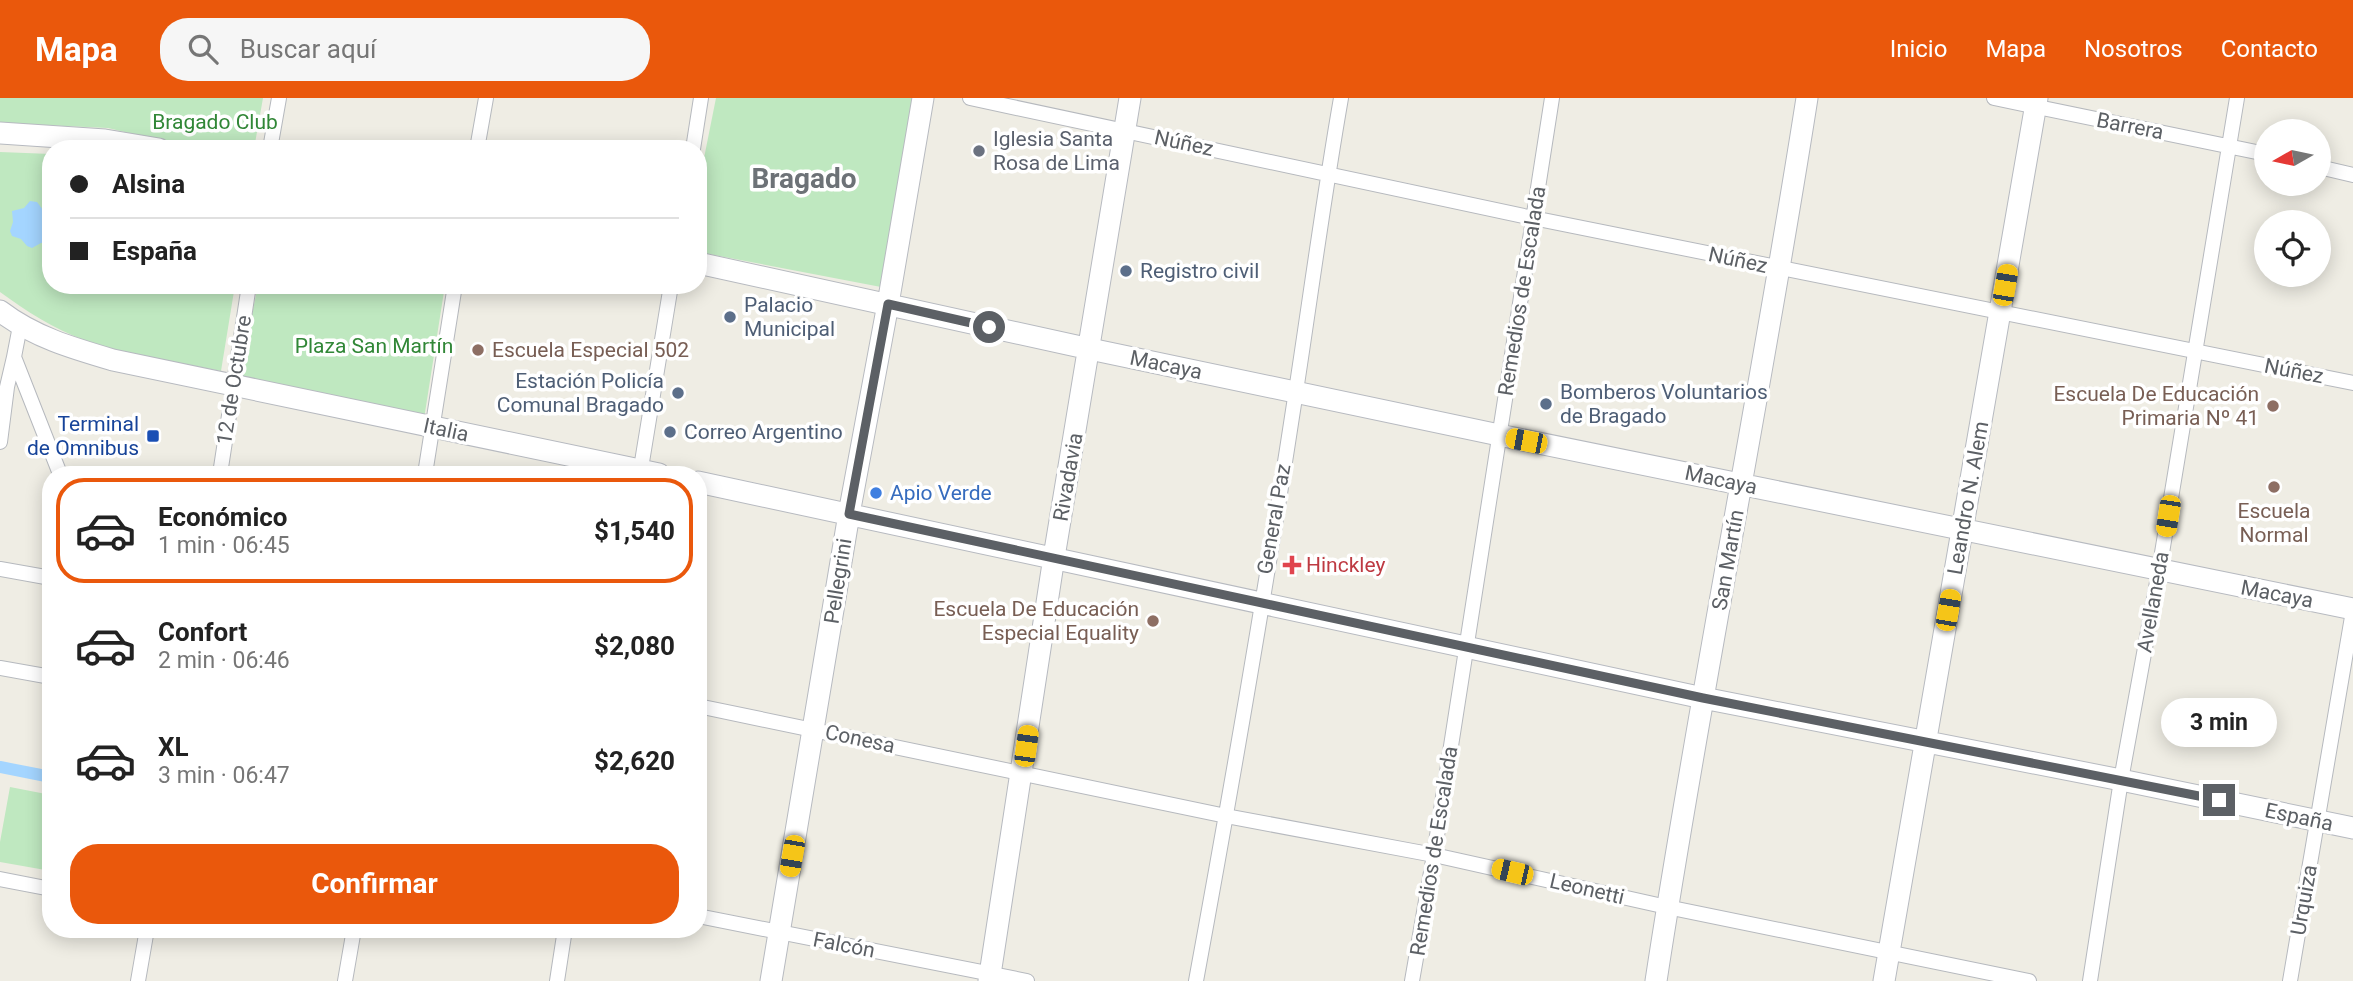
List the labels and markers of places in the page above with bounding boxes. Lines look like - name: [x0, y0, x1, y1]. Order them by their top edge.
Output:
- place label: Iglesia Santa Rosa de Lima: [993, 127, 1120, 175]
- marker: Iglesia Santa Rosa de Lima: [971, 143, 987, 159]
- place label: Registro civil: [1140, 259, 1259, 283]
- marker: Registro civil: [1118, 263, 1134, 279]
- place label: Palacio Municipal: [744, 293, 835, 341]
- marker: Palacio Municipal: [722, 309, 738, 325]
- place label: Escuela Especial 502: [492, 338, 689, 362]
- marker: Escuela Especial 502: [470, 342, 486, 358]
- place label: Estación Policía Comunal Bragado: [497, 369, 664, 417]
- place label: Bomberos Voluntarios de Bragado: [1560, 380, 1768, 428]
- place label: Escuela De Educación Primaria Nº 41: [2053, 382, 2259, 430]
- marker: Estación Policía Comunal Bragado: [670, 385, 686, 401]
- marker: Bomberos Voluntarios de Bragado: [1538, 396, 1554, 412]
- marker: Escuela De Educación Primaria Nº 41: [2265, 398, 2281, 414]
- place label: Terminal de Omnibus: [27, 412, 139, 460]
- place label: Correo Argentino: [684, 420, 843, 444]
- marker: Correo Argentino: [662, 424, 678, 440]
- marker: Terminal de Omnibus: [145, 428, 161, 444]
- marker: Escuela Normal: [2266, 479, 2282, 495]
- place label: Apio Verde: [890, 481, 992, 505]
- marker: Apio Verde: [868, 485, 884, 501]
- place label: Escuela Normal: [2237, 499, 2311, 547]
- place label: Hinckley: [1306, 553, 1385, 577]
- marker: Hinckley: [1284, 557, 1300, 573]
- place label: Escuela De Educación Especial Equality: [933, 597, 1139, 645]
- marker: Escuela De Educación Especial Equality: [1145, 613, 1161, 629]

